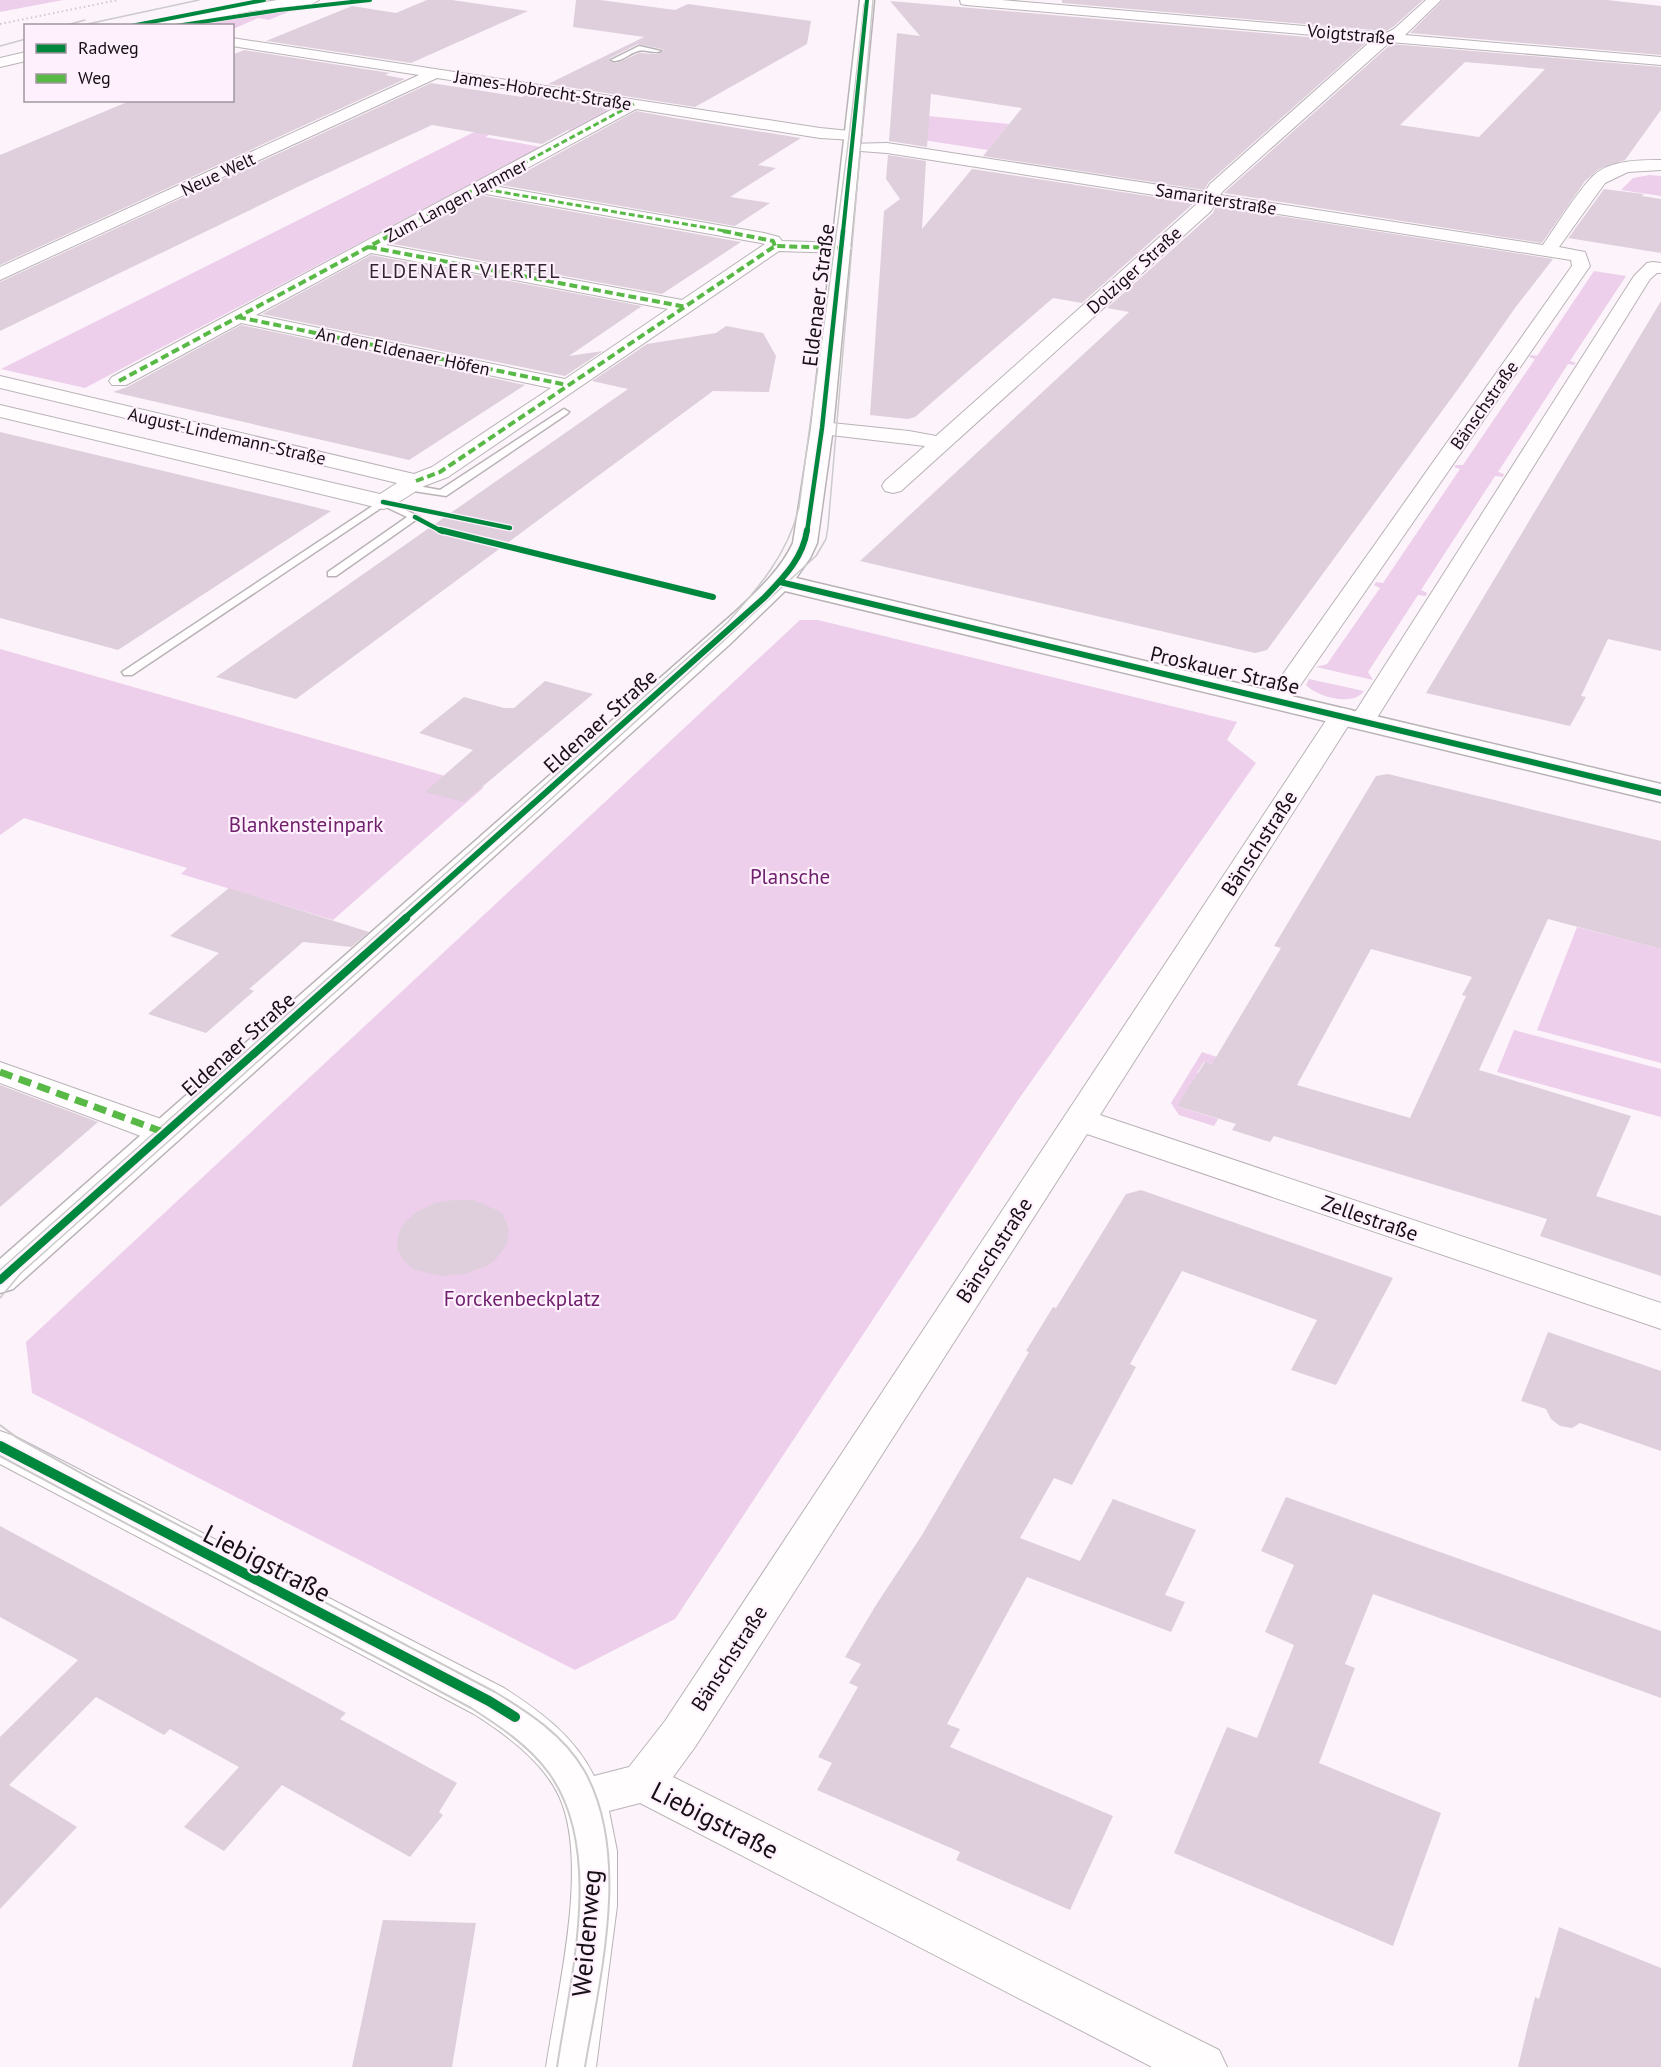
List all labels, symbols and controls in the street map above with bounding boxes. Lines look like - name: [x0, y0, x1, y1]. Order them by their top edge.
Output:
- street label: Voigtstraße: [1305, 19, 1396, 49]
- legend: [24, 24, 234, 102]
- text: Radweg: [78, 36, 139, 59]
- street label: James-Hobrecht-Straße: [452, 64, 633, 115]
- text: Weg: [78, 66, 111, 89]
- street label: Neue Welt: [177, 147, 259, 201]
- street label: Zum Langen Jammer: [381, 153, 531, 247]
- street label: Samariterstraße: [1154, 178, 1278, 220]
- street label: Dolziger Straße: [1082, 221, 1186, 319]
- street label: Eldenaer Straße: [796, 222, 840, 368]
- district label: ELDENAER VIERTEL: [369, 258, 561, 284]
- street label: An den Eldenaer Höfen: [314, 321, 492, 381]
- street label: Bänschstraße: [1445, 356, 1523, 454]
- street label: August-Lindemann-Straße: [126, 402, 328, 470]
- street label: Proskauer Straße: [1148, 640, 1302, 700]
- street label: Eldenaer Straße: [538, 663, 662, 779]
- street label: Bänschstraße: [1215, 785, 1303, 901]
- park label: Blankensteinpark: [229, 811, 383, 838]
- park label: Plansche: [750, 863, 830, 890]
- street label: Eldenaer Straße: [176, 986, 300, 1102]
- street label: Zellestraße: [1318, 1189, 1422, 1247]
- street label: Bänschstraße: [950, 1192, 1038, 1308]
- park label: Forckenbeckplatz: [444, 1285, 600, 1312]
- street label: Liebigstraße: [198, 1517, 336, 1609]
- street label: Bänschstraße: [685, 1600, 773, 1716]
- street label: Liebigstraße: [646, 1774, 784, 1866]
- street label: Weidenweg: [564, 1868, 608, 1998]

